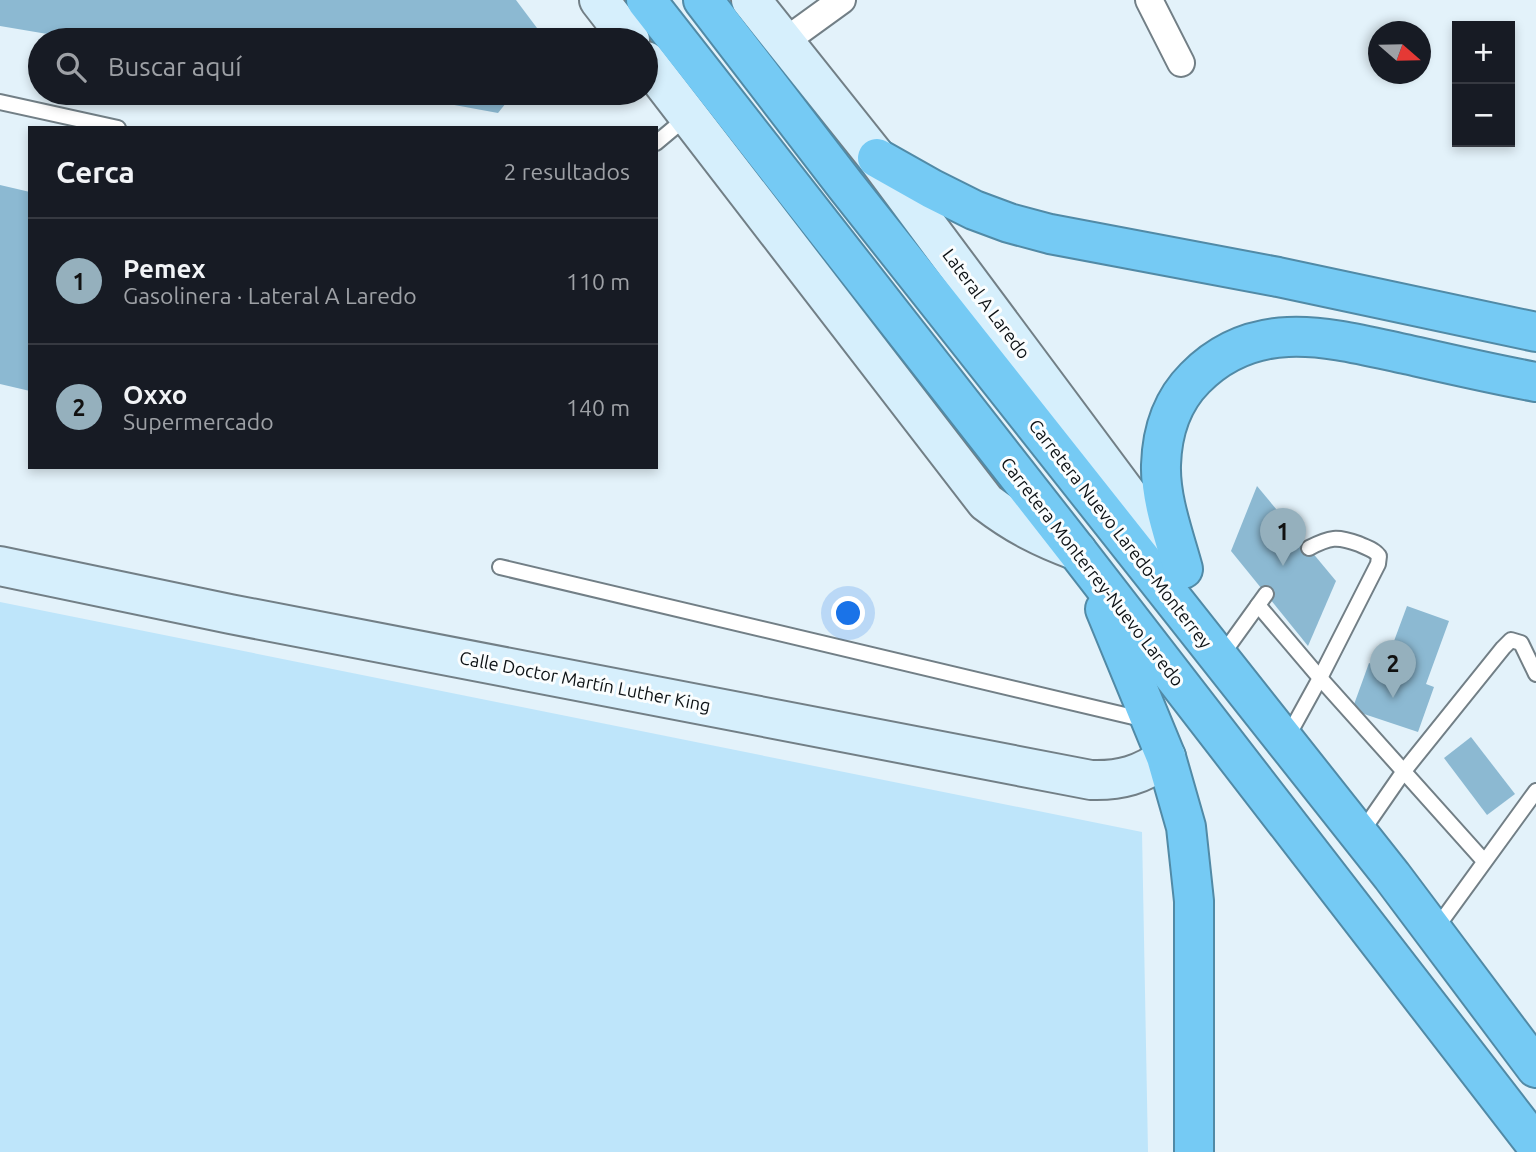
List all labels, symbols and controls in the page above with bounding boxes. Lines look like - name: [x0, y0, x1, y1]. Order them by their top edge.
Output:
- north arrow: [1368, 21, 1431, 84]
- map controls: [1452, 21, 1515, 147]
- button: +: [1452, 21, 1515, 84]
- search box: [28, 28, 658, 105]
- icon: search: [52, 48, 90, 86]
- text: Buscar aquí: [108, 52, 242, 81]
- button: −: [1452, 84, 1515, 147]
- text: Cerca: [56, 155, 135, 189]
- text: 2 resultados: [504, 159, 630, 184]
- street label: Lateral A Laredo: [939, 245, 1035, 362]
- text: Pemex: [123, 254, 206, 283]
- text: 1: [73, 269, 85, 294]
- text: 110 m: [566, 269, 630, 294]
- text: Gasolinera · Lateral A Laredo: [123, 283, 417, 308]
- text: Oxxo: [123, 380, 188, 409]
- text: 2: [73, 395, 85, 420]
- text: 140 m: [566, 395, 630, 420]
- text: Supermercado: [123, 409, 274, 434]
- street label: Carretera Nuevo Laredo-Monterrey: [1025, 415, 1216, 652]
- street label: Carretera Monterrey-Nuevo Laredo: [997, 453, 1188, 690]
- pin: 1: [1260, 508, 1306, 566]
- your location: [831, 596, 865, 630]
- pin: 2: [1370, 640, 1416, 698]
- street label: Calle Doctor Martín Luther King: [458, 647, 712, 715]

